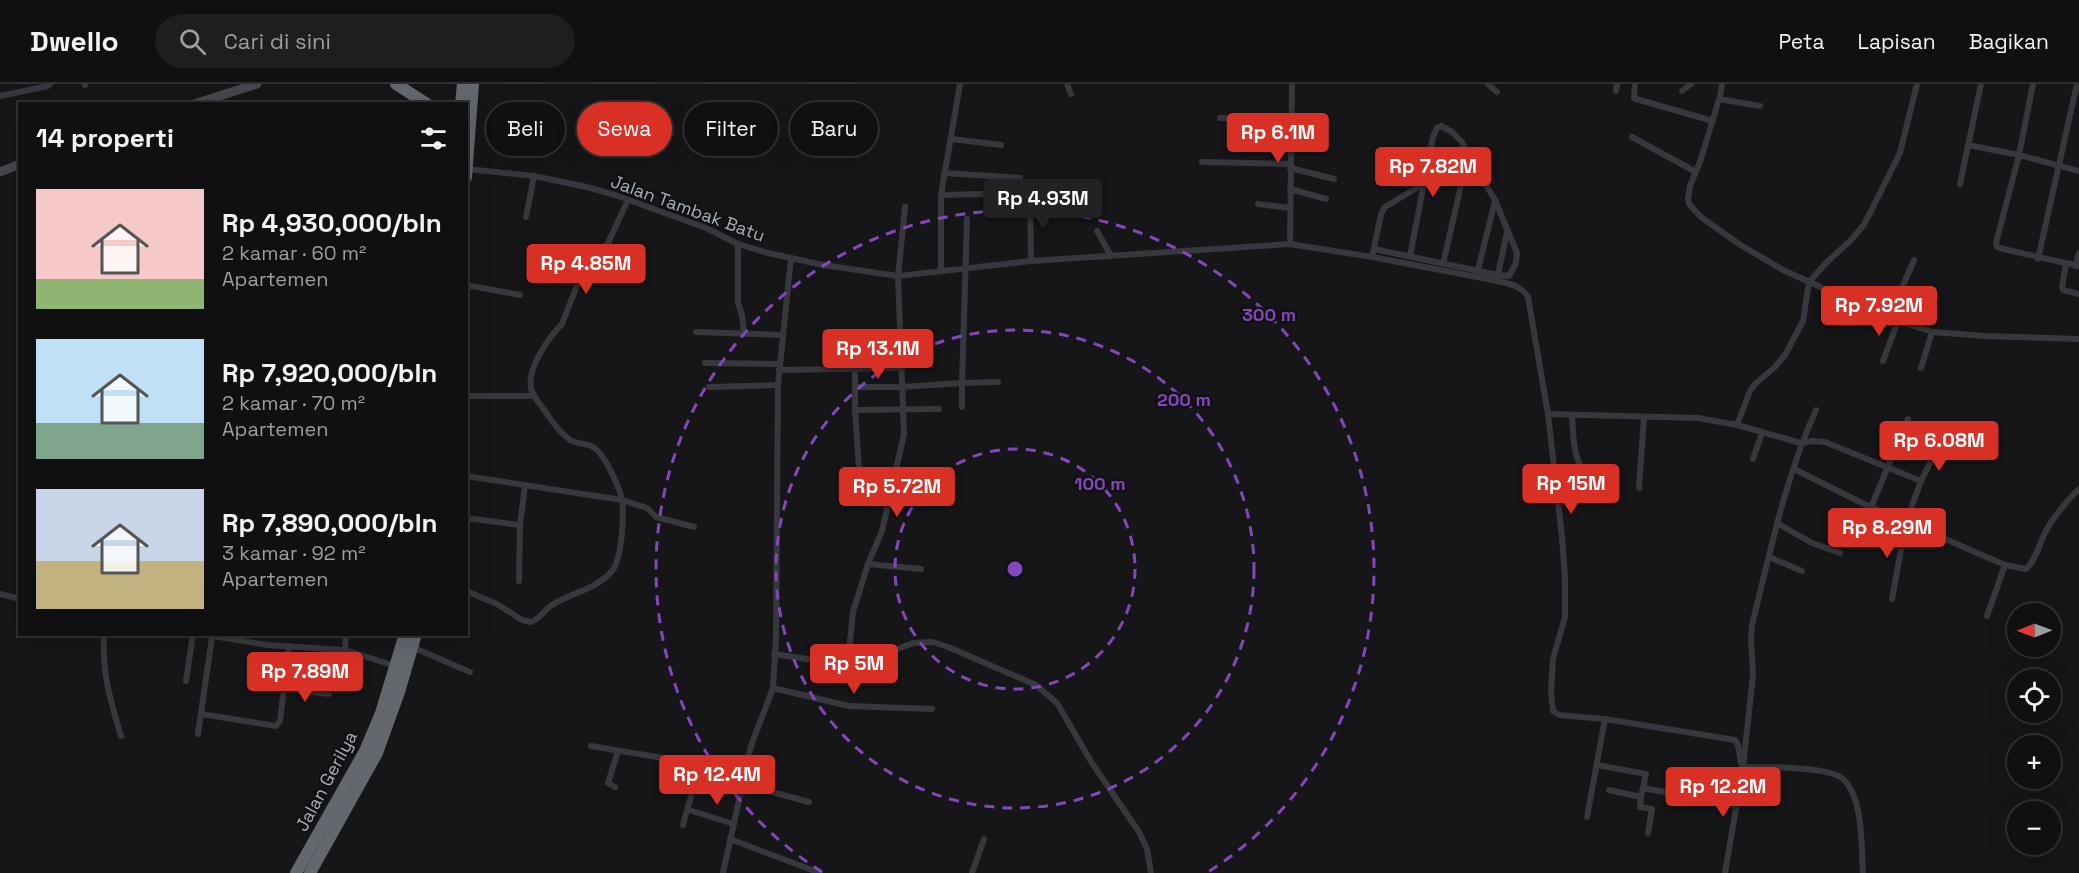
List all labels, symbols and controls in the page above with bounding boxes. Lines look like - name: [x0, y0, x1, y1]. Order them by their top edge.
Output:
- search box: [155, 14, 575, 68]
- text: Dwello: [30, 23, 119, 59]
- icon: search: [176, 25, 209, 58]
- text: Cari di sini: [224, 27, 331, 55]
- text: Peta: [1779, 28, 1825, 55]
- text: Lapisan: [1858, 28, 1936, 55]
- text: Bagikan: [1969, 28, 2049, 55]
- chip: Beli: [486, 102, 565, 156]
- chip: Sewa: [577, 102, 672, 156]
- chip: Filter: [684, 102, 778, 156]
- chip: Baru: [790, 102, 878, 156]
- pin: Rp 6.1M: [1223, 113, 1333, 164]
- text: Rp 6.1M: [1241, 119, 1315, 145]
- text: 14 properti: [36, 121, 174, 155]
- icon: filters: [417, 122, 450, 155]
- pin: Rp 7.82M: [1371, 147, 1495, 198]
- text: Rp 7.82M: [1389, 153, 1477, 179]
- street label: Jalan Tambak Batu: [608, 169, 768, 247]
- pin: Rp 4.93M: [981, 179, 1105, 230]
- text: Rp 4.93M: [997, 185, 1089, 211]
- text: Rp 4,930,000/bln: [222, 206, 442, 240]
- icon: home: [84, 213, 156, 285]
- text: 2 kamar · 60 m²: [222, 240, 366, 266]
- pin: Rp 4.85M: [524, 244, 648, 295]
- text: Rp 4.85M: [541, 250, 631, 276]
- text: Apartemen: [222, 266, 329, 292]
- pin: Rp 7.92M: [1817, 286, 1941, 337]
- text: Rp 7.92M: [1835, 292, 1923, 318]
- text: 300 m: [1242, 303, 1296, 326]
- pin: Rp 13.1M: [816, 329, 940, 380]
- text: Rp 13.1M: [836, 335, 920, 361]
- text: Rp 7,920,000/bln: [222, 356, 437, 390]
- icon: home: [84, 363, 156, 435]
- text: 200 m: [1157, 388, 1211, 411]
- text: 2 kamar · 70 m²: [222, 390, 365, 416]
- text: Apartemen: [222, 416, 329, 442]
- pin: Rp 6.08M: [1877, 421, 2001, 472]
- text: Rp 6.08M: [1893, 427, 1985, 453]
- pin: Rp 15M: [1522, 464, 1620, 515]
- pin: Rp 5.72M: [835, 467, 959, 518]
- text: Rp 15M: [1536, 470, 1606, 496]
- text: 100 m: [1074, 472, 1126, 495]
- text: Rp 5.72M: [853, 473, 941, 499]
- text: Rp 7,890,000/bln: [222, 506, 438, 540]
- pin: Rp 8.29M: [1825, 508, 1949, 559]
- icon: home: [84, 513, 156, 585]
- text: Rp 8.29M: [1842, 514, 1932, 540]
- text: 3 kamar · 92 m²: [222, 540, 365, 566]
- centre of rings: [1005, 559, 1025, 579]
- text: Apartemen: [222, 566, 329, 592]
- north arrow: [2007, 603, 2061, 657]
- map controls: [2007, 603, 2061, 855]
- pin: Rp 5M: [812, 644, 896, 695]
- text: Rp 5M: [824, 650, 884, 676]
- pin: Rp 7.89M: [243, 652, 367, 703]
- text: Rp 7.89M: [261, 658, 349, 684]
- button: locate: [2007, 669, 2061, 723]
- street label: Jalan Gerilya: [290, 727, 362, 835]
- button: +: [2007, 735, 2061, 789]
- pin: Rp 12.4M: [655, 755, 779, 806]
- text: Rp 12.4M: [673, 761, 761, 787]
- pin: Rp 12.2M: [1661, 767, 1785, 818]
- text: Rp 12.2M: [1680, 773, 1766, 799]
- button: −: [2007, 801, 2061, 855]

